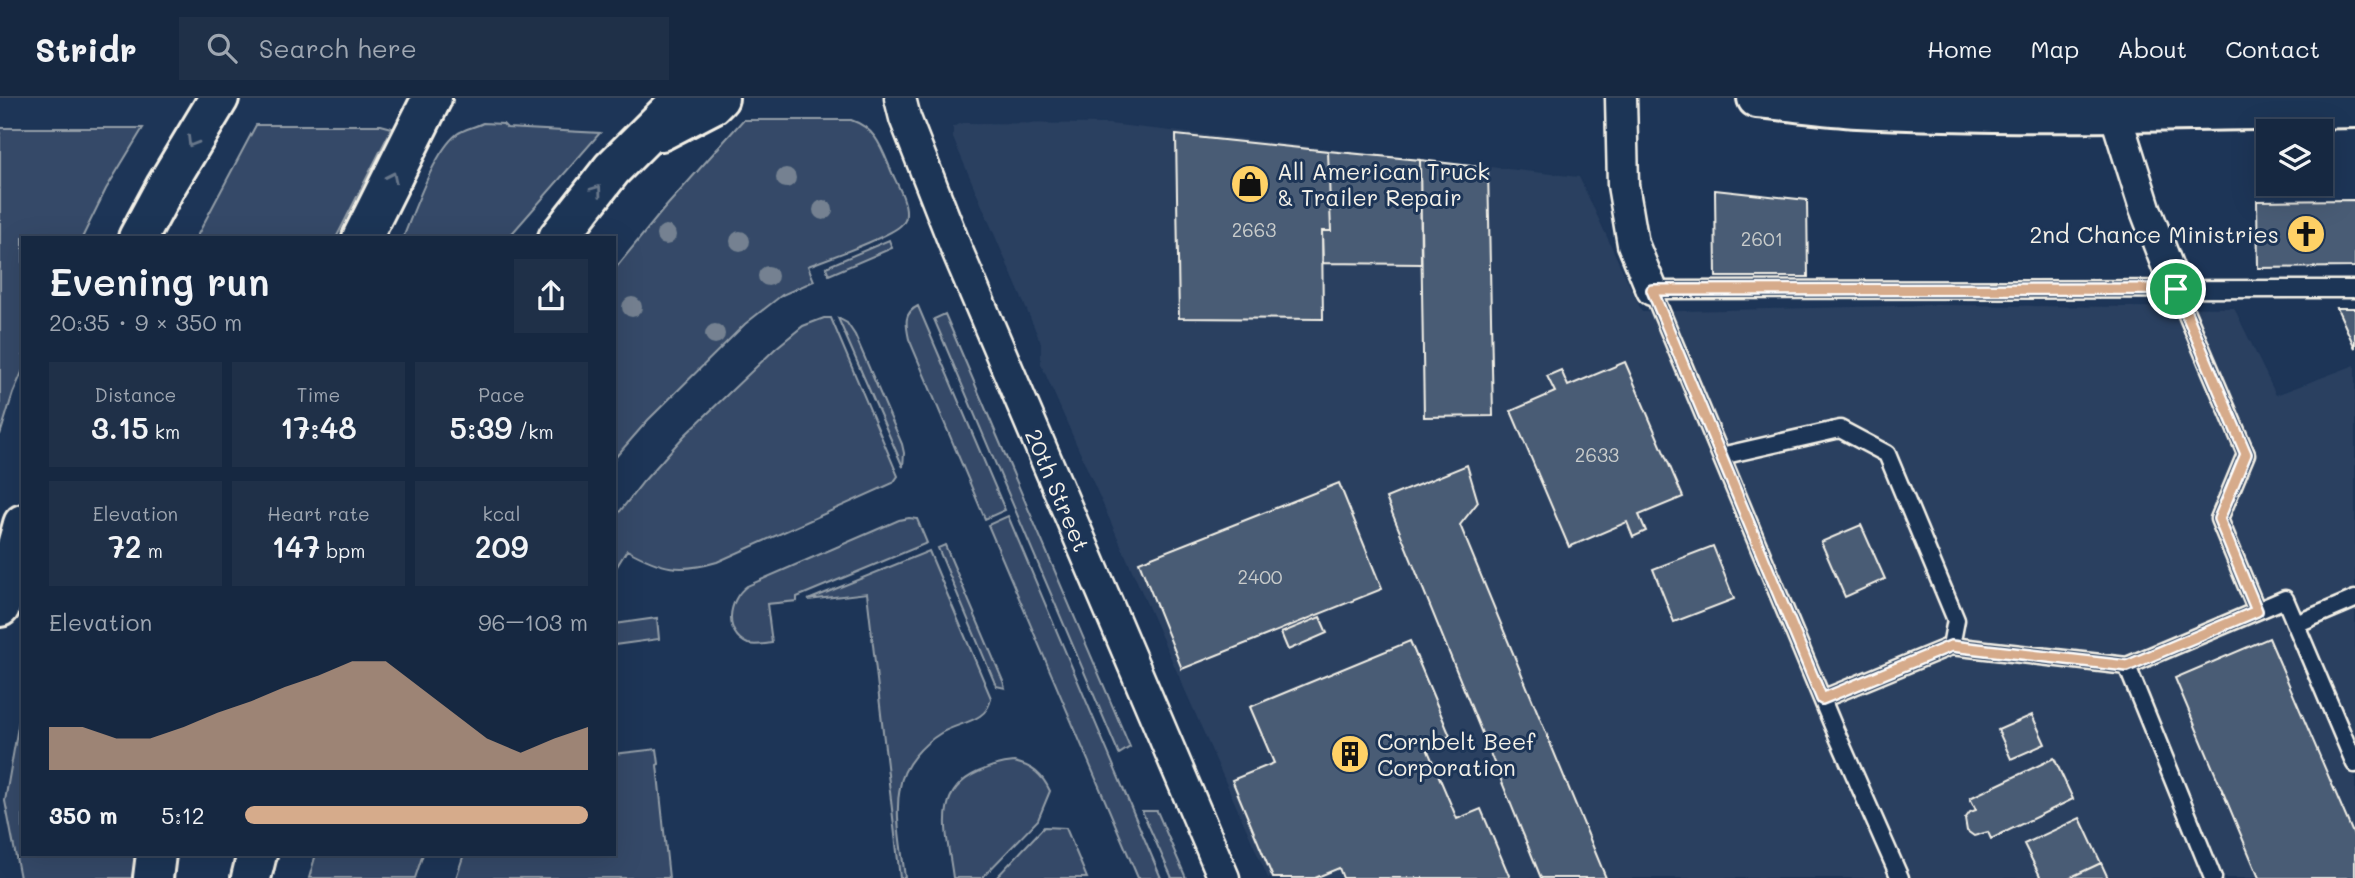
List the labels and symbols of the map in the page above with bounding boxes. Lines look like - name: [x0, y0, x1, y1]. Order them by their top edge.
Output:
- one-way arrow: [188, 135, 201, 148]
- place label: All American Truck & Trailer Repair: [1277, 156, 1490, 212]
- shop icon: All American Truck & Trailer Repair: [1229, 163, 1271, 205]
- one-way arrow: [384, 172, 398, 184]
- one-way arrow: [589, 185, 601, 198]
- church icon: 2nd Chance Ministries: [2285, 213, 2327, 255]
- house number: 2663: [1232, 217, 1276, 242]
- place label: 2nd Chance Ministries: [2029, 219, 2279, 249]
- house number: 2601: [1741, 226, 1783, 251]
- pin: [2146, 259, 2206, 319]
- street label: 20th Street: [1019, 424, 1097, 556]
- house number: 2633: [1575, 442, 1619, 467]
- house number: 2400: [1237, 564, 1283, 589]
- place label: Cornbelt Beef Corporation: [1377, 726, 1536, 782]
- building icon: Cornbelt Beef Corporation: [1329, 733, 1371, 775]

